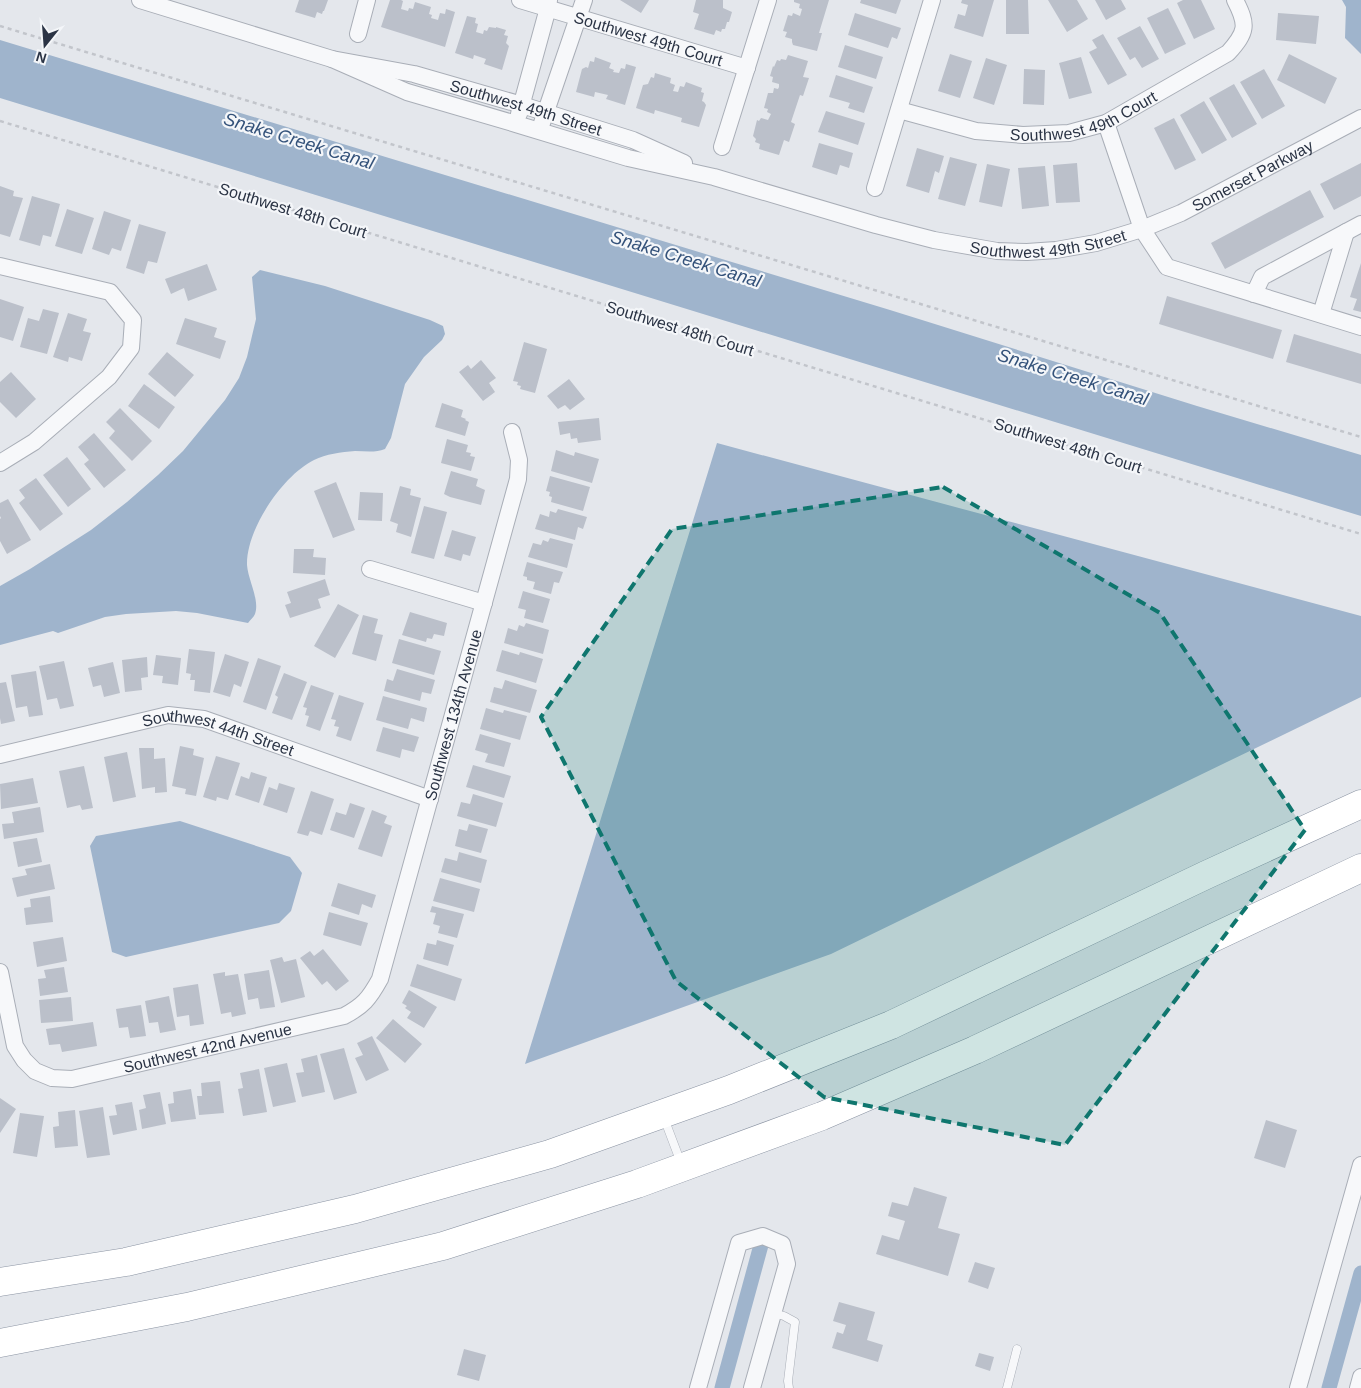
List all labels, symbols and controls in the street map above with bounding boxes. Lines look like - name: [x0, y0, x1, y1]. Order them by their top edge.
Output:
- street label: Southwest 49th Court: [572, 9, 725, 69]
- north arrow: [20, 20, 70, 70]
- text: N: [34, 48, 48, 67]
- street label: Southwest 49th Street: [448, 77, 604, 139]
- street label: Southwest 49th Court: [1009, 88, 1160, 144]
- water label: Snake Creek Canal: [221, 109, 378, 174]
- street label: Somerset Parkway: [1189, 137, 1316, 215]
- street label: Southwest 48th Court: [217, 180, 369, 241]
- street label: Southwest 49th Street: [969, 226, 1128, 261]
- water label: Snake Creek Canal: [608, 227, 765, 292]
- street label: Southwest 48th Court: [604, 298, 756, 359]
- water label: Snake Creek Canal: [995, 345, 1152, 410]
- street label: Southwest 48th Court: [992, 415, 1144, 476]
- street label: Southwest 134th Avenue: [422, 627, 485, 802]
- street label: Southwest 44th Street: [140, 707, 297, 759]
- street label: Southwest 42nd Avenue: [122, 1020, 293, 1076]

